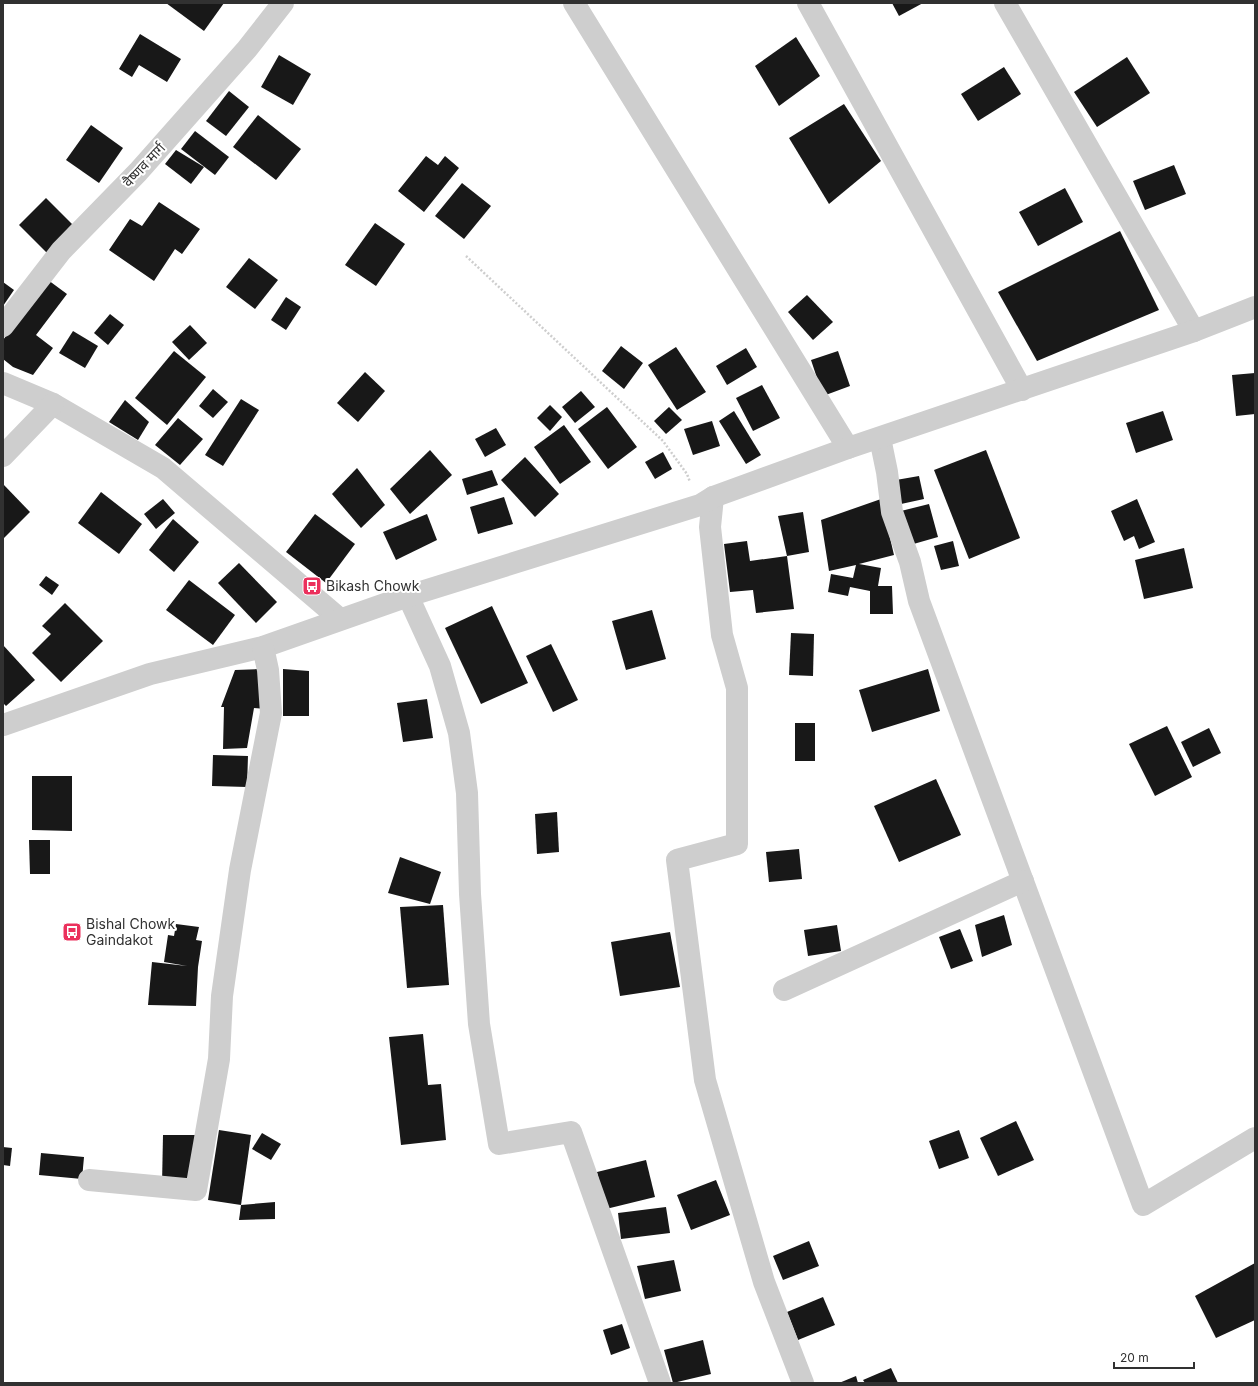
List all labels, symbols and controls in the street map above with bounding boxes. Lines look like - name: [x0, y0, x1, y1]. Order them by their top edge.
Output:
- street label: वैष्णव मार्ग: [119, 138, 169, 190]
- bus stop icon: Bikash Chowk: [301, 575, 323, 597]
- place label: Bikash Chowk: [326, 577, 420, 594]
- place label: Bishal Chowk Gaindakot: [86, 915, 176, 948]
- bus stop icon: Bishal Chowk Gaindakot: [61, 921, 83, 943]
- scale bar: [1114, 1344, 1194, 1370]
- text: 20 m: [1120, 1350, 1149, 1365]

